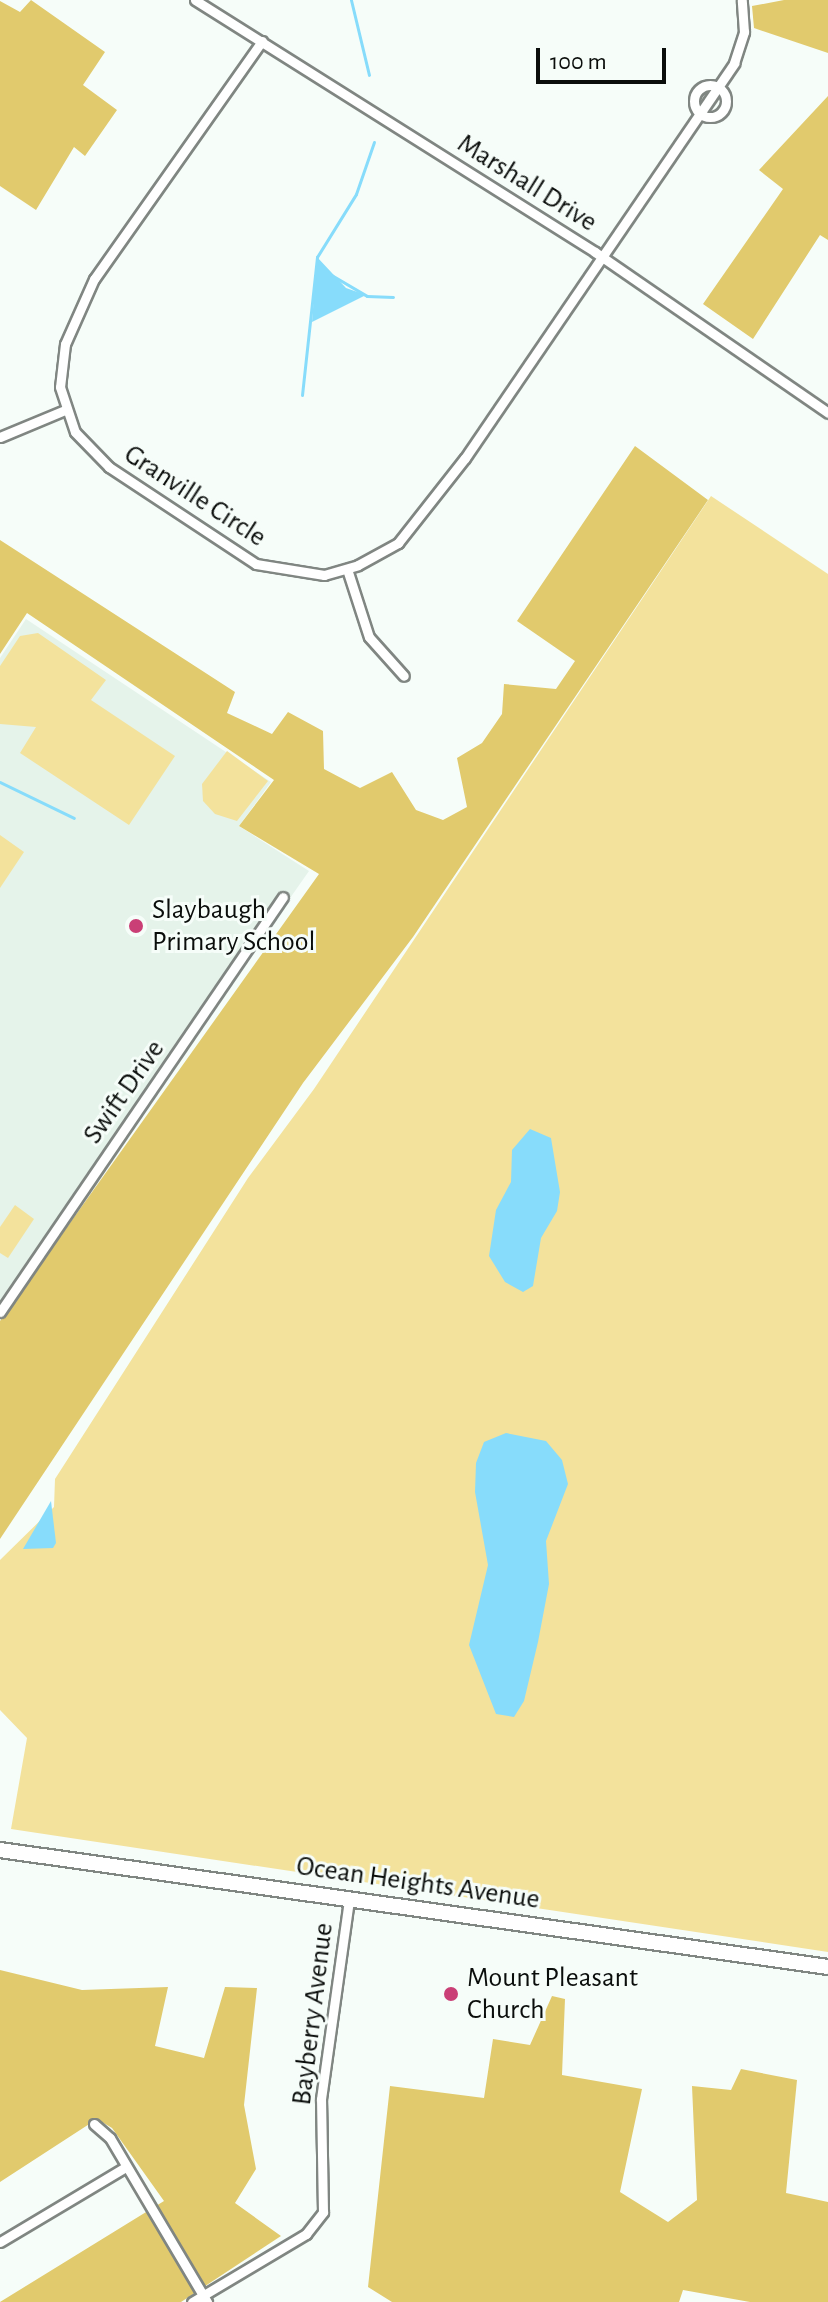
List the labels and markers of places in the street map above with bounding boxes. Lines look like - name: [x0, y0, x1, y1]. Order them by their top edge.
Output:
- place label: Slaybaugh Primary School: [152, 893, 315, 959]
- marker: Slaybaugh Primary School: [127, 917, 145, 935]
- place label: Mount Pleasant Church: [467, 1961, 638, 2027]
- marker: Mount Pleasant Church: [442, 1985, 460, 2003]

